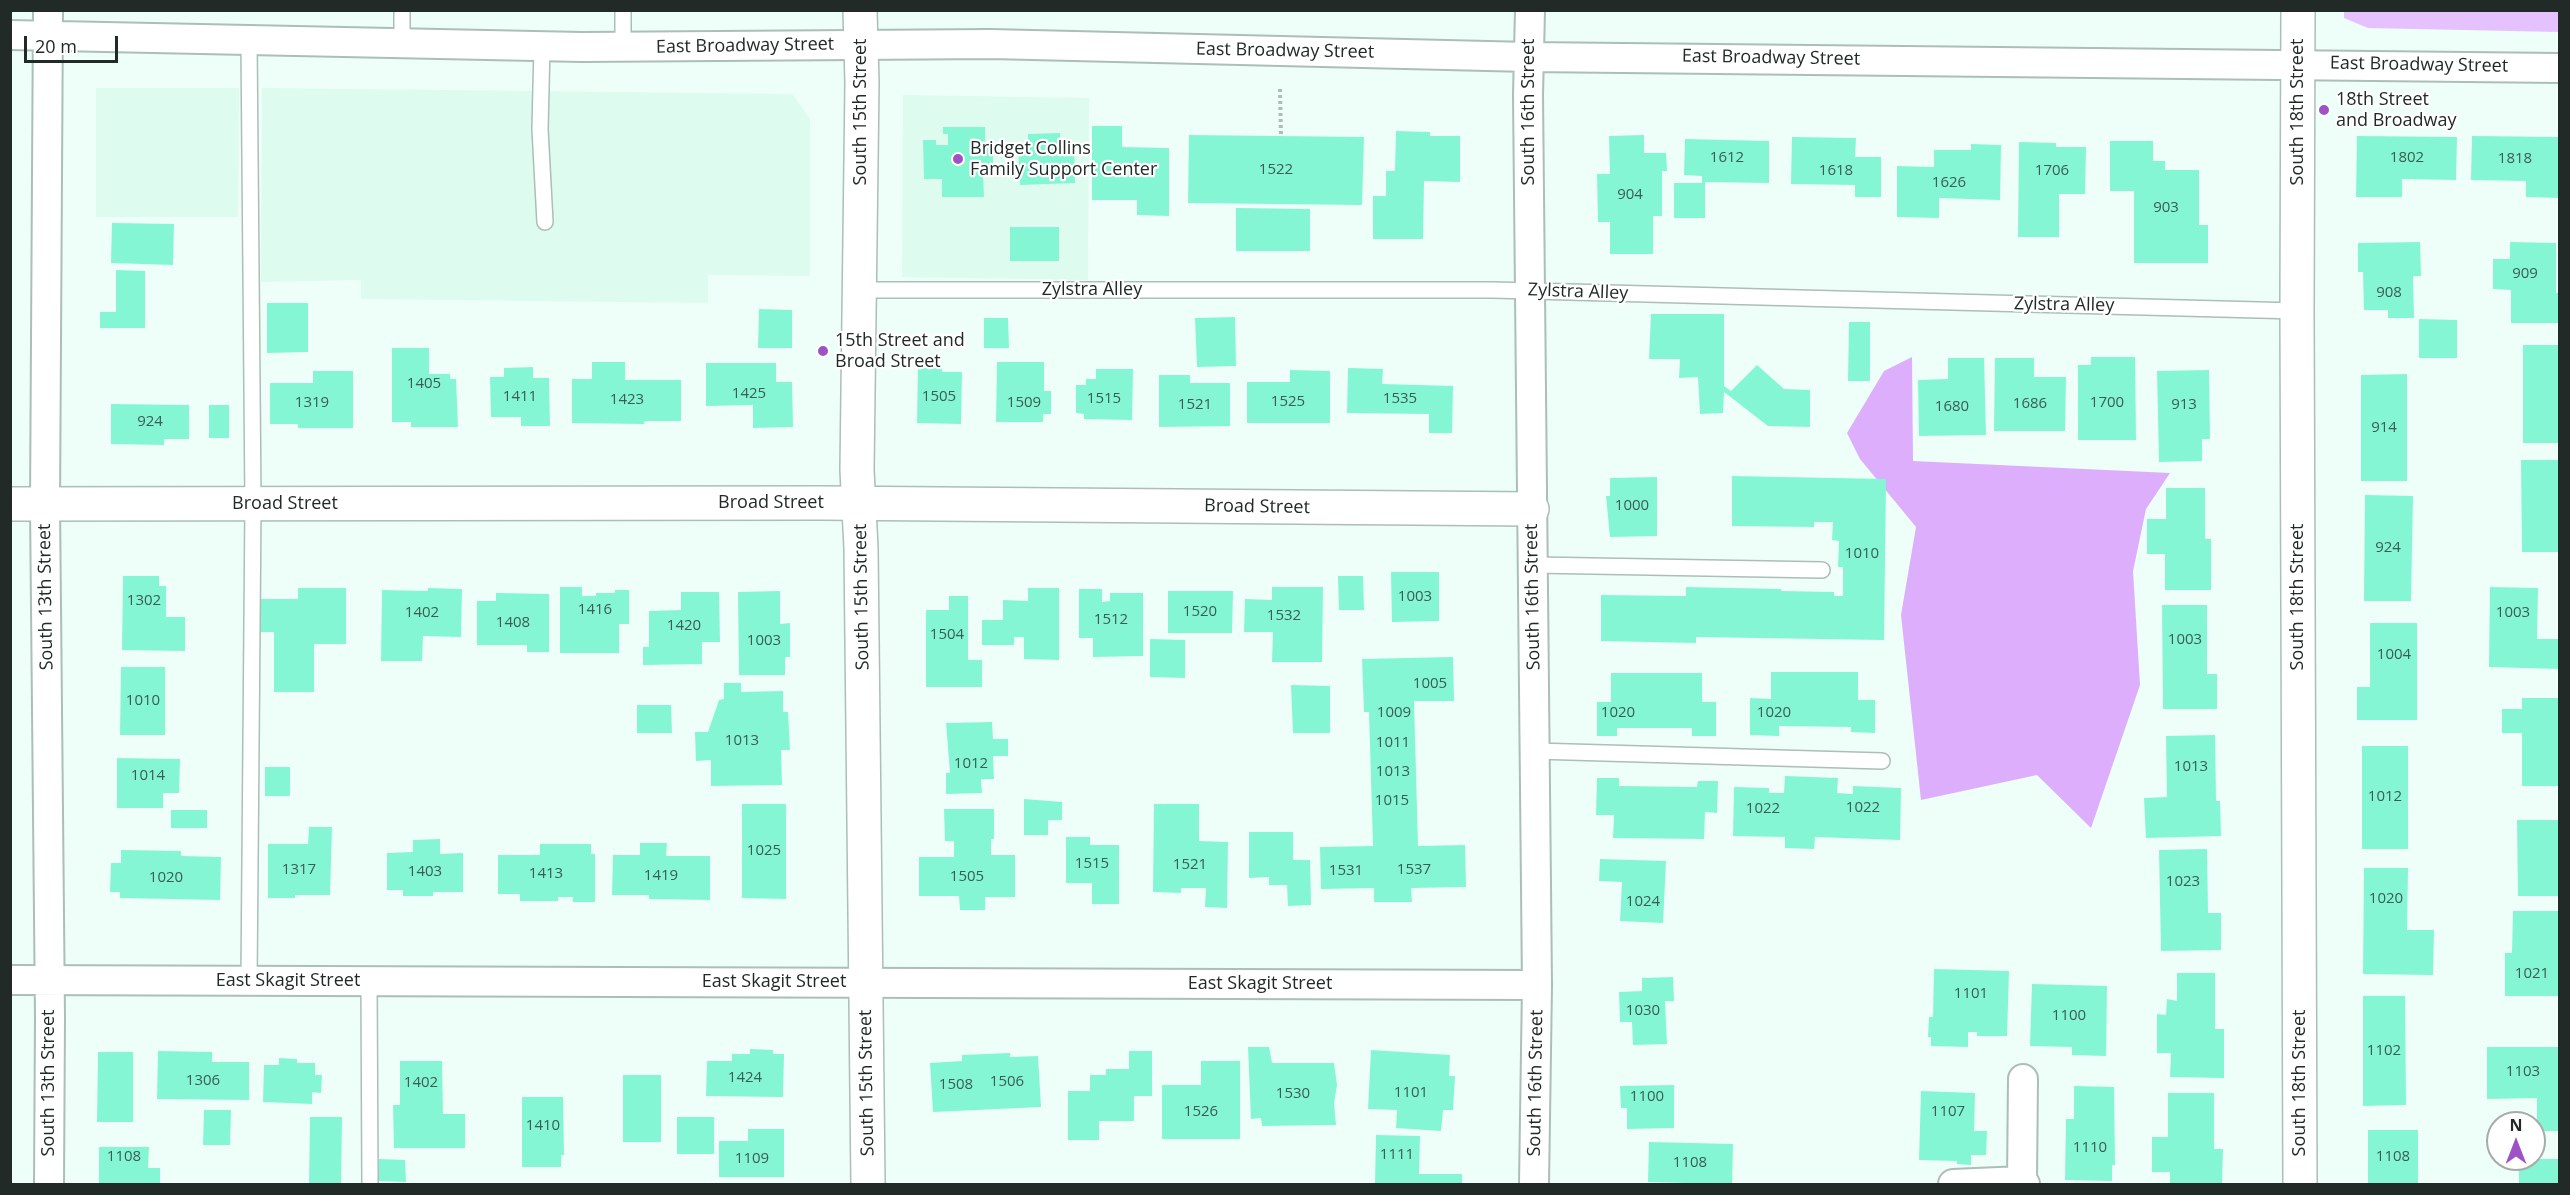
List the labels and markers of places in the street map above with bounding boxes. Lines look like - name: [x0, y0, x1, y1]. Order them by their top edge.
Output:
- place label: 18th Street and Broadway: [2336, 89, 2457, 132]
- marker: 18th Street and Broadway: [2317, 103, 2331, 117]
- place label: Bridget Collins Family Support Center: [970, 138, 1157, 180]
- marker: Bridget Collins Family Support Center: [951, 152, 965, 166]
- place label: 15th Street and Broad Street: [835, 330, 965, 372]
- marker: 15th Street and Broad Street: [816, 344, 830, 358]

